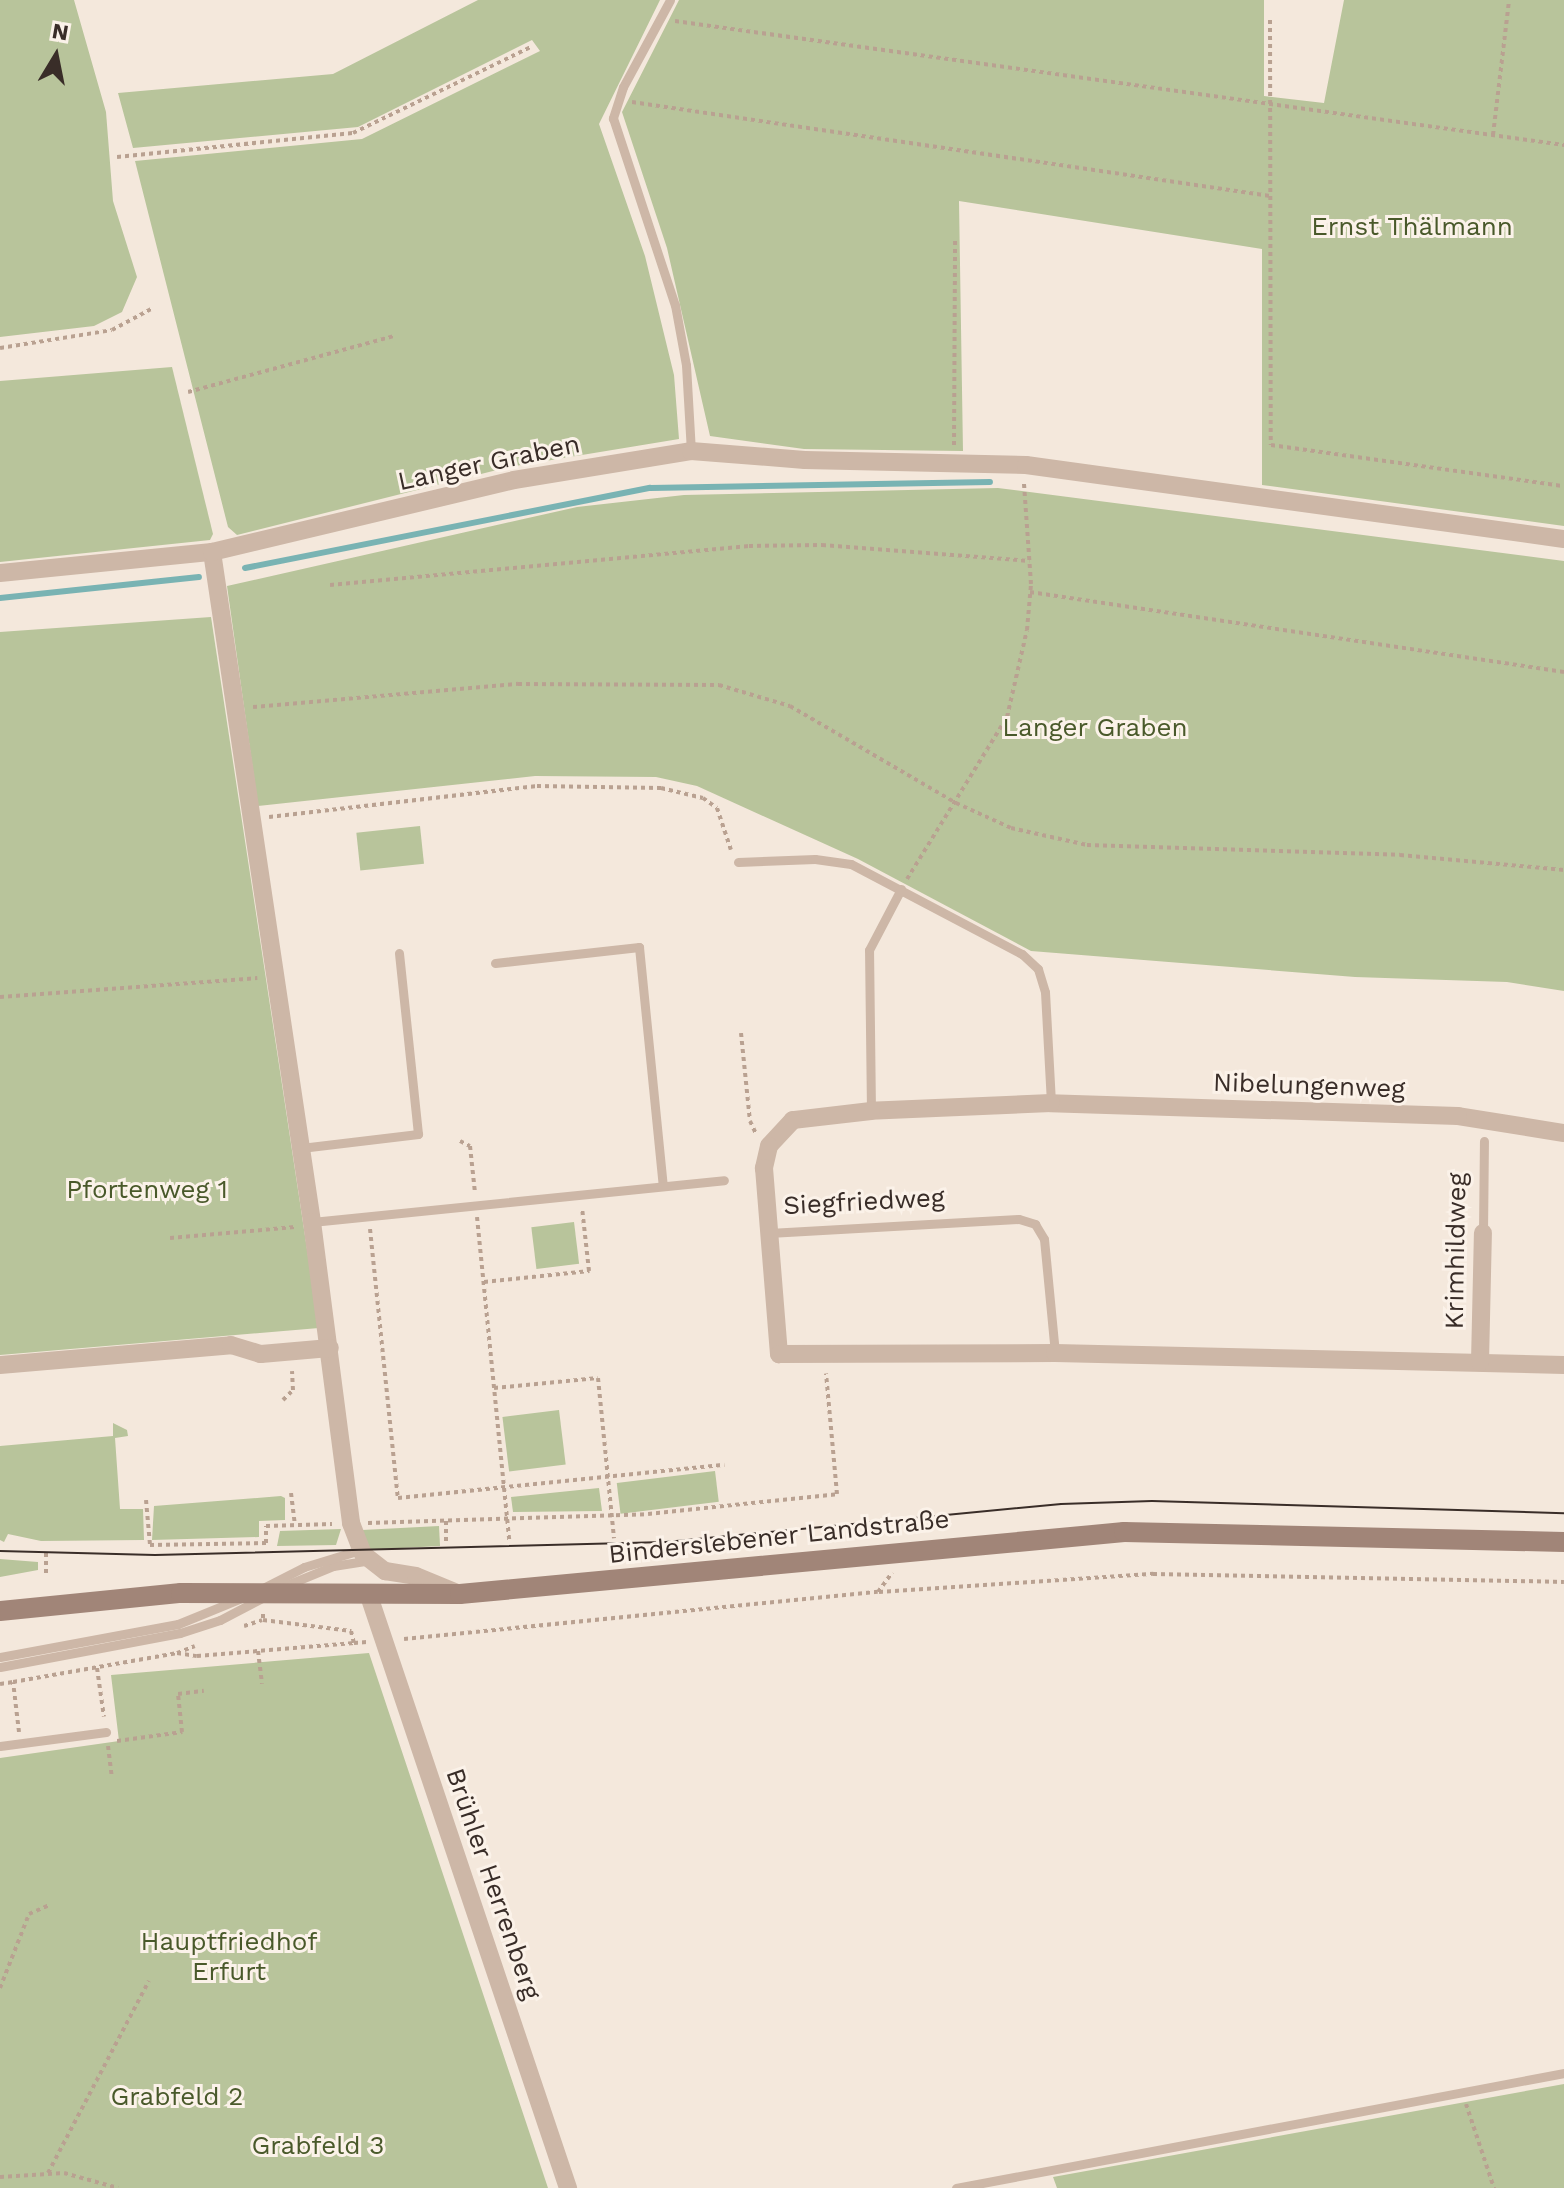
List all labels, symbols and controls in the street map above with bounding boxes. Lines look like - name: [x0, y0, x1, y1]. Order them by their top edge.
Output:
- north arrow: [16, 16, 96, 96]
- text: N: [50, 18, 70, 46]
- park label: Ernst Thälmann: [1311, 211, 1513, 243]
- street label: Langer Graben: [395, 428, 583, 498]
- park label: Langer Graben: [1002, 712, 1188, 744]
- street label: Nibelungenweg: [1212, 1067, 1406, 1105]
- street label: Krimhildweg: [1439, 1172, 1473, 1330]
- park label: Pfortenweg 1: [66, 1174, 228, 1206]
- street label: Siegfriedweg: [783, 1182, 945, 1222]
- street label: Binderslebener Landstraße: [607, 1504, 951, 1570]
- street label: Brühler Herrenberg: [439, 1764, 547, 2004]
- park label: Hauptfriedhof Erfurt: [141, 1926, 317, 1988]
- park label: Grabfeld 2: [111, 2081, 243, 2113]
- park label: Grabfeld 3: [252, 2130, 384, 2162]

